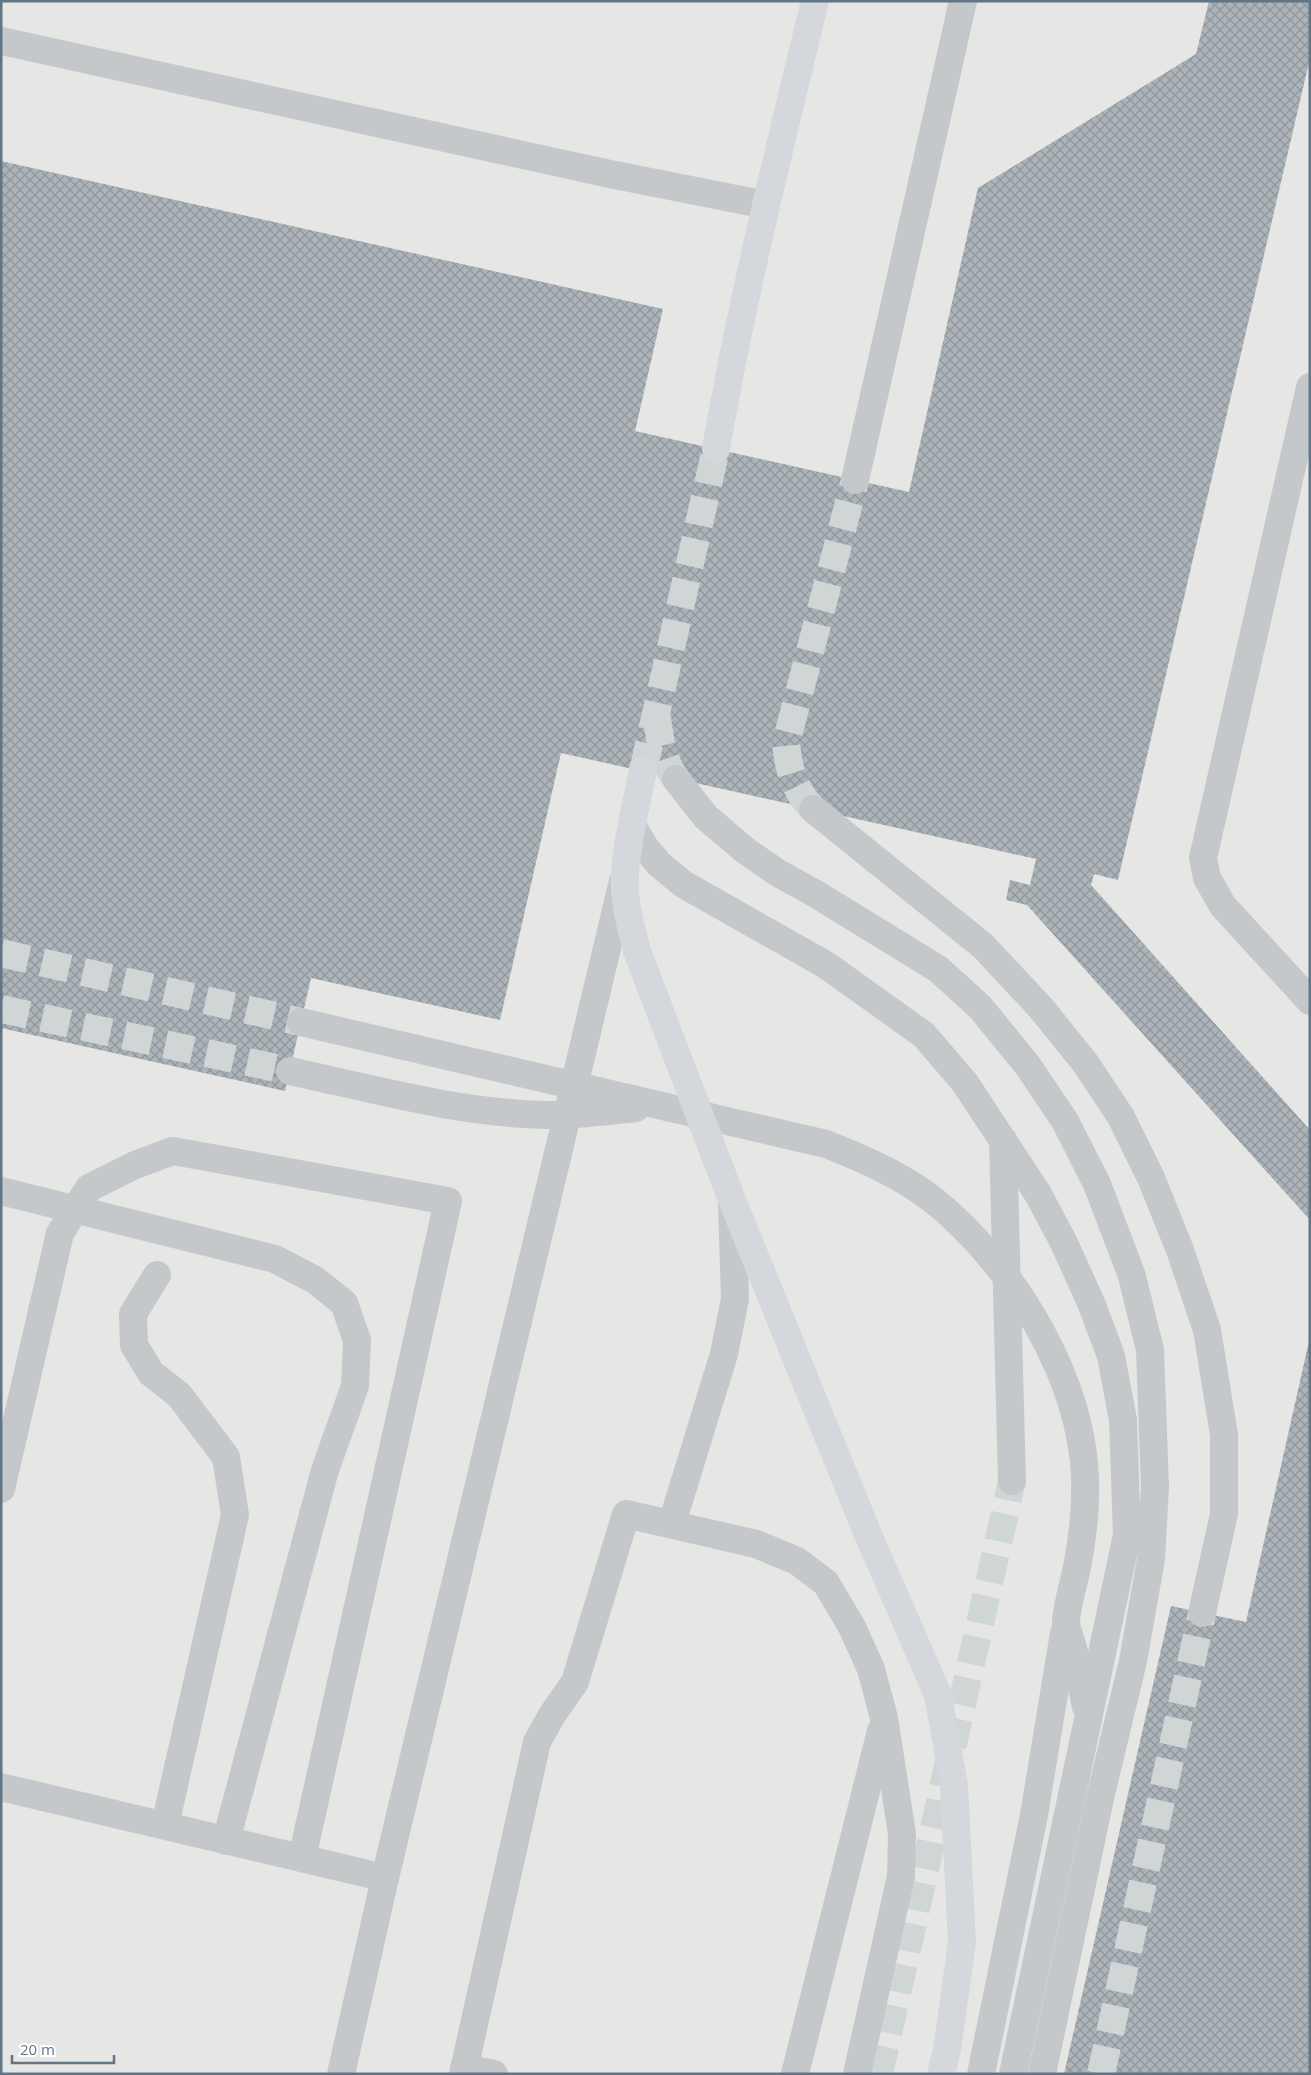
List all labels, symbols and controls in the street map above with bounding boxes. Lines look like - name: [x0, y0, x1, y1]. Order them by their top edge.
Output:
- scale bar: [12, 2032, 115, 2064]
- text: 20 m: [20, 2039, 55, 2059]

